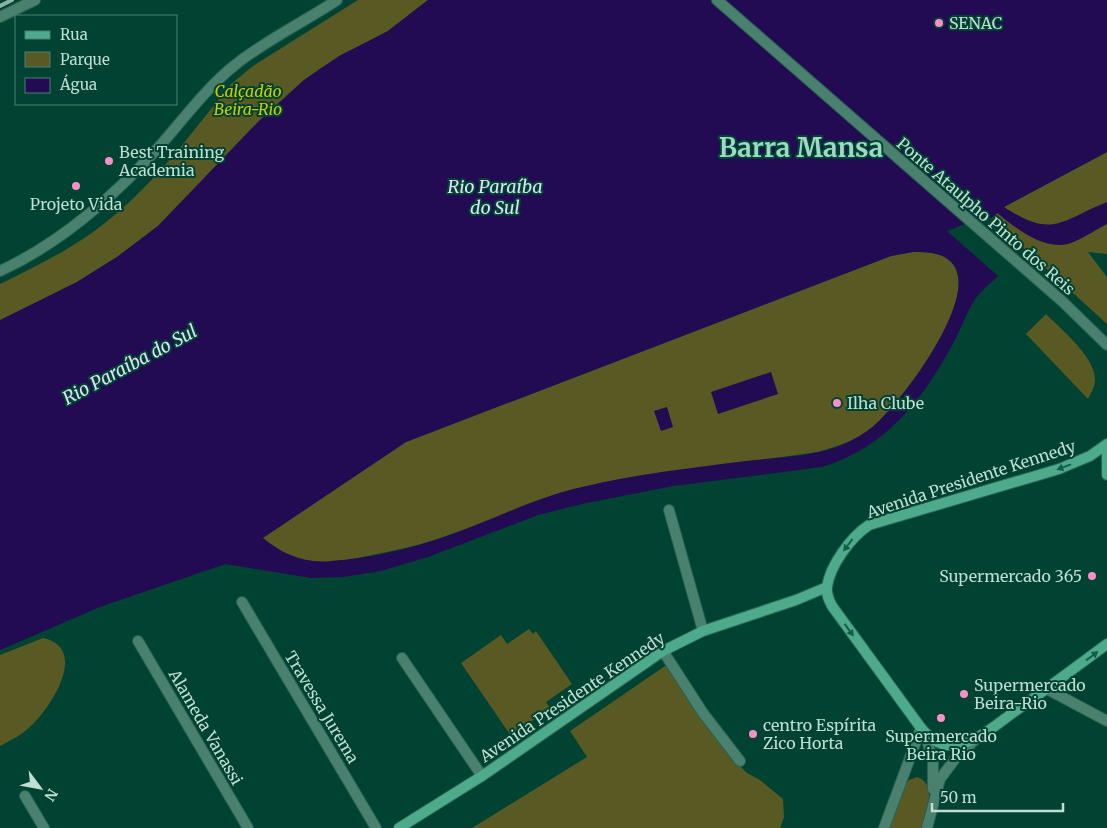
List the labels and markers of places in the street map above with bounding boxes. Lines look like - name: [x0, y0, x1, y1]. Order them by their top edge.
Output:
- place label: SENAC: [949, 13, 1002, 33]
- marker: SENAC: [933, 17, 945, 29]
- place label: Best Training Academia: [118, 142, 225, 180]
- marker: Best Training Academia: [103, 155, 115, 167]
- marker: Projeto Vida: [70, 180, 82, 192]
- place label: Projeto Vida: [30, 194, 123, 214]
- place label: Ilha Clube: [847, 393, 924, 413]
- marker: Ilha Clube: [831, 397, 843, 409]
- place label: Supermercado 365: [939, 566, 1082, 586]
- marker: Supermercado 365: [1086, 570, 1098, 582]
- place label: Supermercado Beira-Rio: [974, 675, 1086, 713]
- marker: Supermercado Beira-Rio: [958, 688, 970, 700]
- marker: Supermercado Beira Rio: [935, 712, 947, 724]
- place label: centro Espírita Zico Horta: [763, 715, 876, 753]
- place label: Supermercado Beira Rio: [885, 726, 997, 764]
- marker: centro Espírita Zico Horta: [747, 728, 759, 740]

